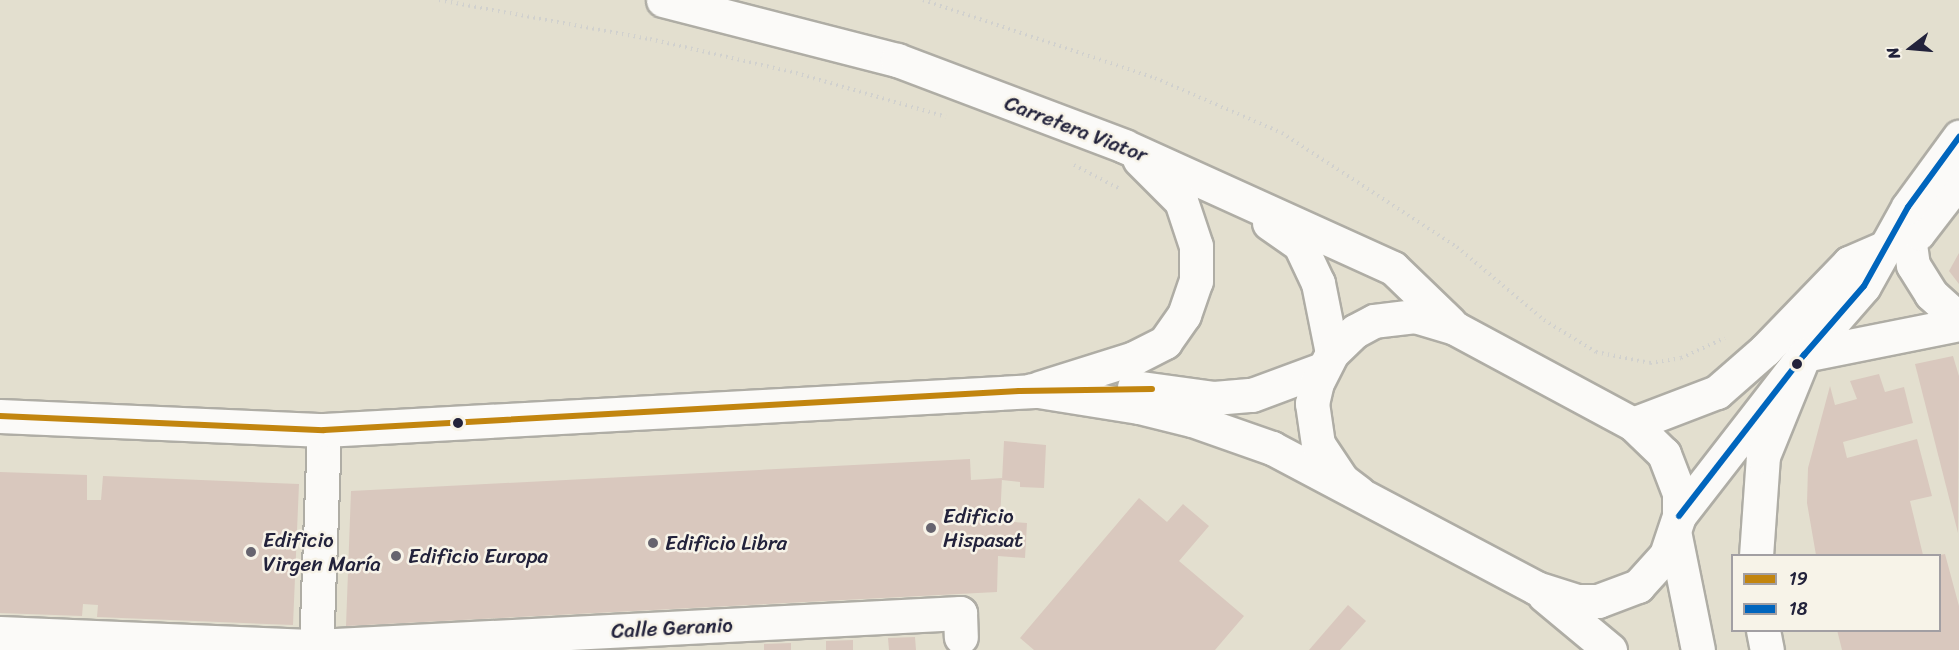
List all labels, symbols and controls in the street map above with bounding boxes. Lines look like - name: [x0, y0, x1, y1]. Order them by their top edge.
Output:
- north arrow: [1881, 18, 1941, 78]
- text: N: [1878, 44, 1909, 62]
- street label: Carretera Viator: [1001, 90, 1151, 168]
- unlabelled marker: [1791, 358, 1803, 370]
- unlabelled marker: [452, 417, 464, 429]
- place label: Edificio Hispasat: [943, 503, 1023, 553]
- marker: Edificio Hispasat: [924, 521, 938, 535]
- place label: Edificio Virgen María: [263, 527, 381, 577]
- place label: Edificio Libra: [665, 530, 787, 556]
- marker: Edificio Libra: [646, 536, 660, 550]
- place label: Edificio Europa: [408, 543, 548, 569]
- marker: Edificio Virgen María: [244, 545, 258, 559]
- marker: Edificio Europa: [389, 549, 403, 563]
- legend: [1731, 554, 1941, 632]
- text: 19: [1789, 563, 1808, 595]
- text: 18: [1789, 593, 1808, 625]
- street label: Calle Geranio: [610, 612, 734, 644]

